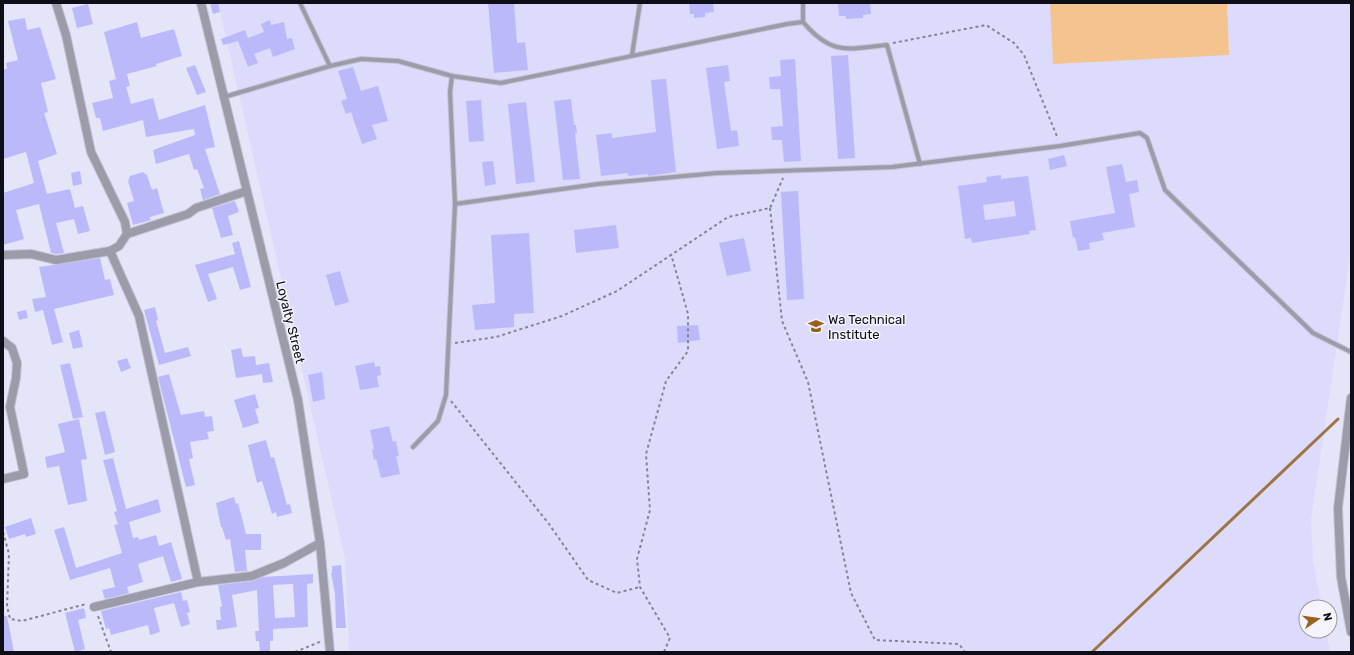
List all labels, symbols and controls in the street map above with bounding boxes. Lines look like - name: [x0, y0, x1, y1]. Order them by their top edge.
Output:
- street label: Loyalty Street: [273, 279, 308, 365]
- place label: Wa Technical Institute: [828, 312, 905, 342]
- school or university icon: Wa Technical Institute: [807, 317, 825, 335]
- north arrow: [1298, 599, 1338, 639]
- text: N: [1320, 612, 1334, 622]

